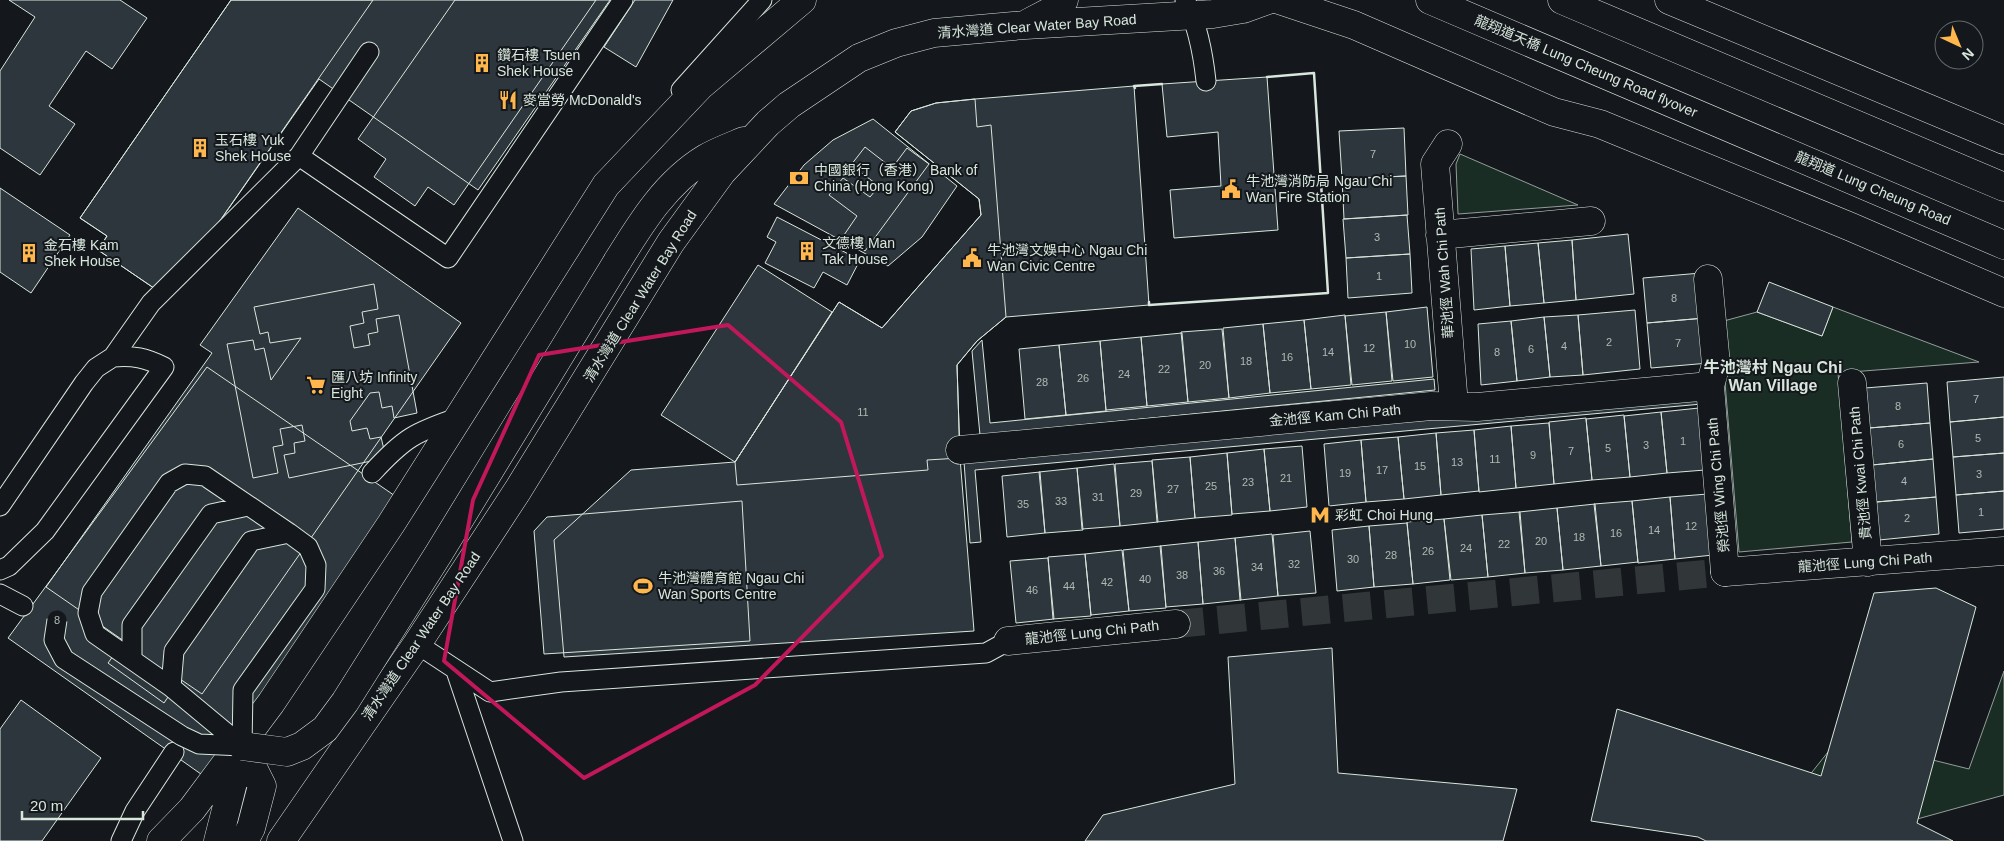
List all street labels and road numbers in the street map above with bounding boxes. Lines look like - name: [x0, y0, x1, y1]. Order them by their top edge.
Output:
- street label: 清水灣道 Clear Water Bay Road: [937, 11, 1137, 41]
- street label: 龍翔道天橋 Lung Cheung Road flyover: [1472, 12, 1700, 120]
- street label: 龍翔道 Lung Cheung Road: [1793, 148, 1953, 228]
- street label: 清水灣道 Clear Water Bay Road: [580, 207, 700, 385]
- street label: 華池徑 Wah Chi Path: [1431, 207, 1457, 339]
- street label: 金池徑 Kam Chi Path: [1268, 401, 1402, 429]
- street label: 貴池徑 Kwai Chi Path: [1846, 406, 1874, 540]
- street label: 榮池徑 Wing Chi Path: [1704, 417, 1732, 553]
- street label: 清水灣道 Clear Water Bay Road: [359, 549, 483, 723]
- street label: 龍池徑 Lung Chi Path: [1797, 549, 1933, 575]
- street label: 龍池徑 Lung Chi Path: [1024, 617, 1160, 647]

